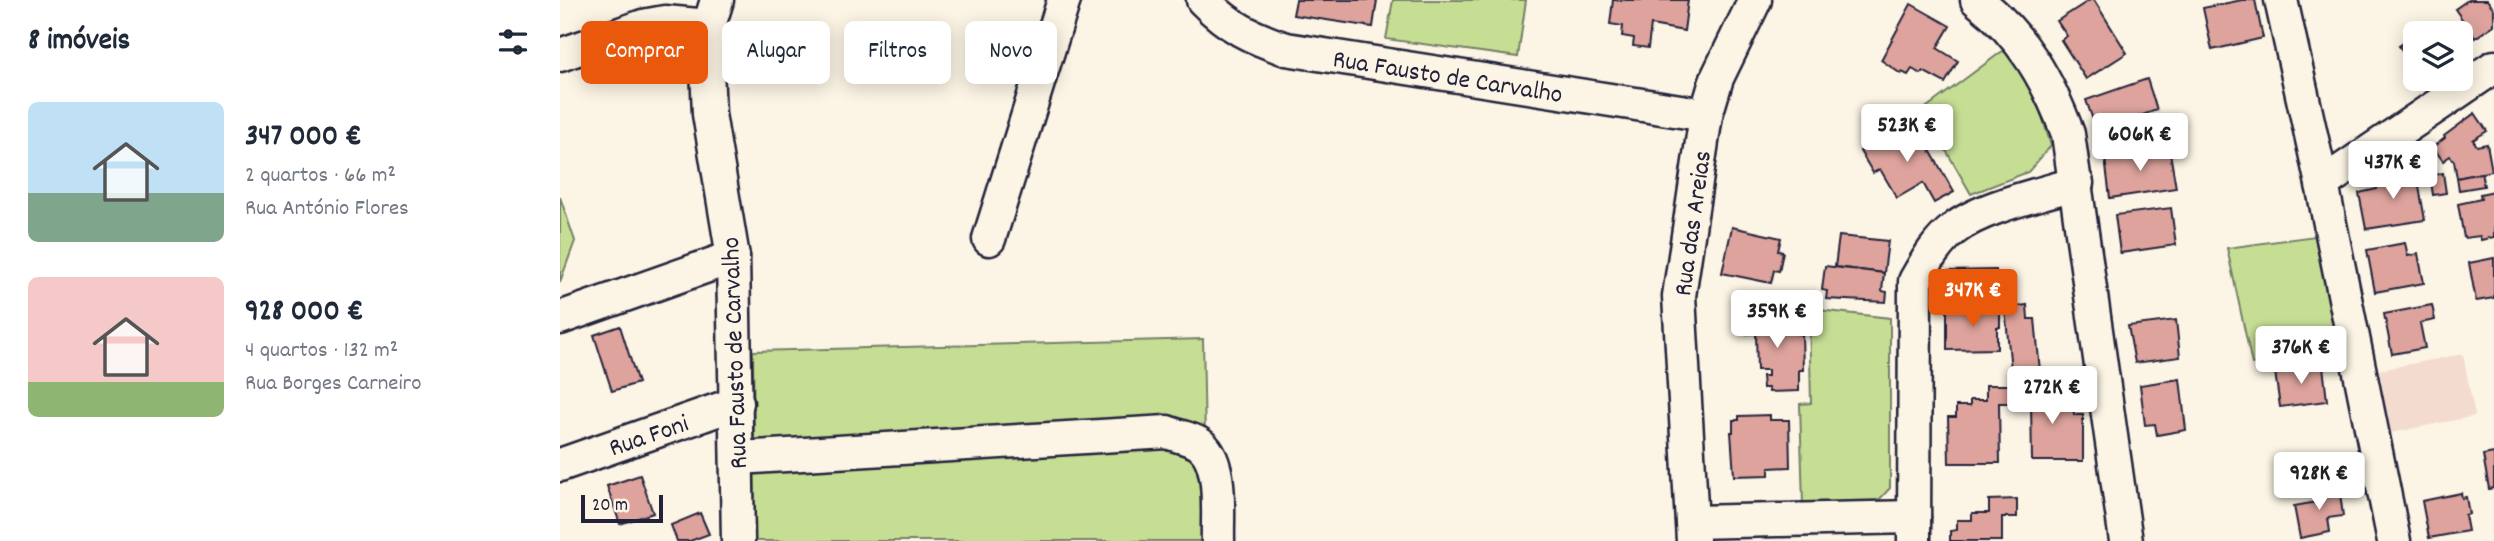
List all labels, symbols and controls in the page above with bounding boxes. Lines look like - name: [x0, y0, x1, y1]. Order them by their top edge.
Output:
- text: 8 imóveis: [28, 21, 130, 64]
- chip: Comprar: [581, 21, 708, 84]
- chip: Alugar: [722, 21, 830, 84]
- chip: Filtros: [844, 21, 951, 84]
- chip: Novo: [965, 21, 1057, 84]
- map controls: [2403, 21, 2473, 91]
- button: layers: [2403, 21, 2473, 91]
- icon: filters: [494, 23, 532, 61]
- street label: Rua Fausto de Carvalho: [1330, 42, 1565, 115]
- pin: 523K €: [1850, 104, 1964, 164]
- text: 523K €: [1877, 110, 1937, 143]
- pin: 606K €: [2083, 114, 2197, 173]
- text: 347 000 €: [245, 117, 362, 160]
- text: 606K €: [2108, 119, 2172, 152]
- icon: home: [84, 130, 168, 214]
- pin: 437K €: [2336, 142, 2450, 201]
- text: 437K €: [2364, 147, 2422, 180]
- street label: Rua das Areias: [1666, 148, 1723, 299]
- text: 2 quartos · 66 m²: [245, 160, 396, 193]
- text: Rua António Flores: [245, 193, 409, 226]
- street label: Rua Fausto de Carvalho: [714, 236, 759, 469]
- pin: 347K €: [1916, 270, 2030, 329]
- text: 347K €: [1944, 275, 2002, 308]
- pin: 359K €: [1720, 290, 1834, 350]
- text: 928 000 €: [245, 292, 363, 335]
- text: 359K €: [1747, 296, 1807, 329]
- icon: home: [84, 305, 168, 389]
- pin: 376K €: [2244, 326, 2358, 386]
- text: 376K €: [2271, 332, 2331, 365]
- text: 4 quartos · 132 m²: [245, 335, 398, 368]
- pin: 272K €: [1995, 366, 2109, 426]
- text: Rua Borges Carneiro: [245, 368, 421, 401]
- text: 272K €: [2023, 372, 2081, 405]
- street label: Rua Foni: [604, 406, 694, 468]
- pin: 928K €: [2262, 452, 2376, 512]
- text: 928K €: [2290, 458, 2348, 491]
- scale bar: [581, 492, 663, 524]
- text: 20 m: [592, 493, 628, 520]

